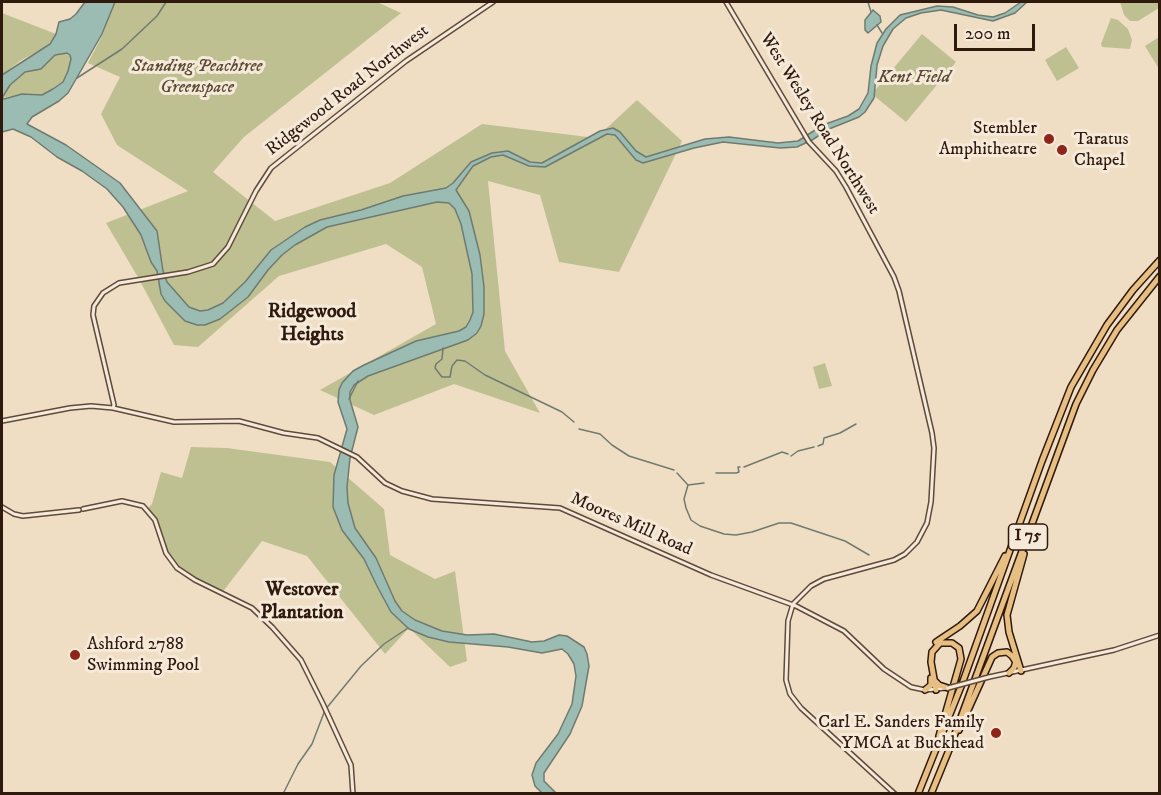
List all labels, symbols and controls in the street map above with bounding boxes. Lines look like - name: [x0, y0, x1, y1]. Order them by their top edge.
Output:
- scale bar: [957, 12, 1038, 50]
- street label: Ridgewood Road Northwest: [262, 21, 434, 161]
- text: 200 m: [965, 23, 1011, 45]
- street label: West Wesley Road Northwest: [754, 29, 884, 219]
- park label: Standing Peachtree Greenspace: [132, 56, 262, 98]
- park label: Kent Field: [878, 67, 950, 89]
- place label: Stembler Amphitheatre: [939, 118, 1037, 160]
- place label: Taratus Chapel: [1074, 129, 1128, 172]
- marker: Stembler Amphitheatre: [1042, 132, 1056, 146]
- marker: Taratus Chapel: [1055, 143, 1069, 157]
- district label: Ridgewood Heights: [268, 301, 356, 348]
- street label: Moores Mill Road: [567, 489, 695, 561]
- road number: I 75: [1008, 524, 1048, 550]
- district label: Westover Plantation: [260, 579, 344, 626]
- place label: Ashford 2788 Swimming Pool: [87, 634, 199, 676]
- marker: Ashford 2788 Swimming Pool: [68, 648, 82, 662]
- place label: Carl E. Sanders Family YMCA at Buckhead: [818, 712, 984, 754]
- marker: Carl E. Sanders Family YMCA at Buckhead: [989, 726, 1003, 740]

